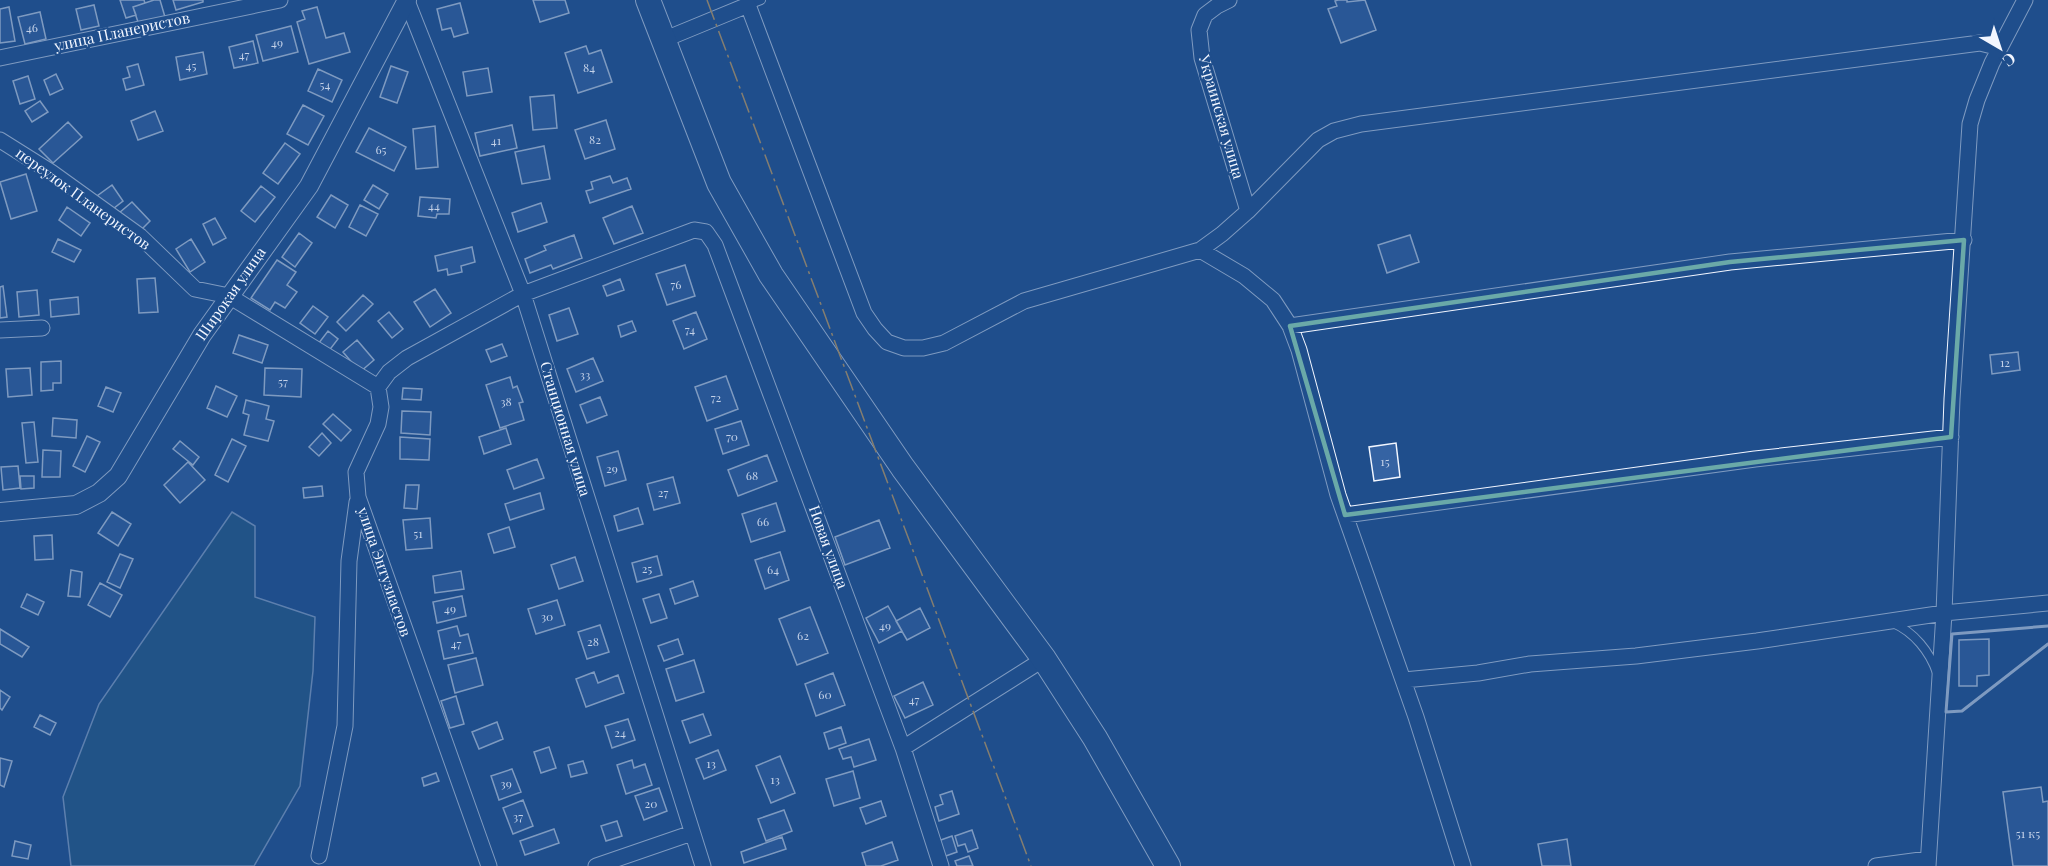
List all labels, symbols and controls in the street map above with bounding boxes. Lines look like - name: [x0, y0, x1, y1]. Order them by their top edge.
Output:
- street label: улица Планеристов: [51, 7, 192, 55]
- north arrow: [1970, 18, 2030, 78]
- house number: 46: [26, 19, 38, 35]
- house number: 49: [271, 34, 283, 50]
- house number: 47: [239, 46, 249, 62]
- text: С: [1999, 48, 2021, 72]
- street label: Украинская улица: [1194, 51, 1249, 182]
- house number: 45: [186, 57, 196, 73]
- house number: 84: [583, 59, 595, 75]
- house number: 54: [320, 76, 331, 92]
- house number: 82: [589, 131, 601, 147]
- house number: 41: [491, 132, 502, 148]
- house number: 65: [375, 141, 387, 157]
- street label: переулок Планеристов: [12, 143, 155, 254]
- house number: 44: [428, 197, 440, 213]
- street label: Широкая улица: [191, 242, 270, 344]
- house number: 76: [670, 276, 682, 292]
- house number: 74: [685, 321, 695, 337]
- house number: 12: [2000, 354, 2010, 370]
- street label: Станционная улица: [536, 359, 596, 499]
- house number: 33: [580, 366, 590, 382]
- house number: 57: [278, 373, 288, 389]
- house number: 72: [711, 389, 722, 405]
- house number: 38: [500, 393, 512, 409]
- house number: 70: [726, 428, 738, 444]
- house number: 15: [1380, 453, 1390, 469]
- house number: 29: [606, 460, 618, 476]
- house number: 68: [746, 467, 758, 483]
- house number: 27: [658, 484, 668, 500]
- street label: Новая улица: [805, 502, 853, 592]
- street label: улица Энтузиастов: [353, 503, 416, 639]
- house number: 66: [757, 513, 769, 529]
- house number: 51: [413, 525, 423, 541]
- house number: 25: [642, 560, 652, 576]
- house number: 64: [767, 561, 779, 577]
- house number: 49: [444, 600, 456, 616]
- house number: 30: [541, 608, 553, 624]
- house number: 49: [879, 617, 891, 633]
- house number: 62: [797, 627, 809, 643]
- house number: 28: [587, 633, 599, 649]
- house number: 47: [451, 635, 461, 651]
- house number: 60: [818, 686, 832, 702]
- house number: 47: [909, 691, 919, 707]
- house number: 24: [614, 724, 626, 740]
- house number: 13: [706, 755, 716, 771]
- house number: 13: [770, 771, 780, 787]
- house number: 39: [500, 775, 512, 791]
- house number: 20: [645, 795, 657, 811]
- house number: 37: [513, 808, 523, 824]
- house number: 51 к5: [2016, 825, 2040, 841]

